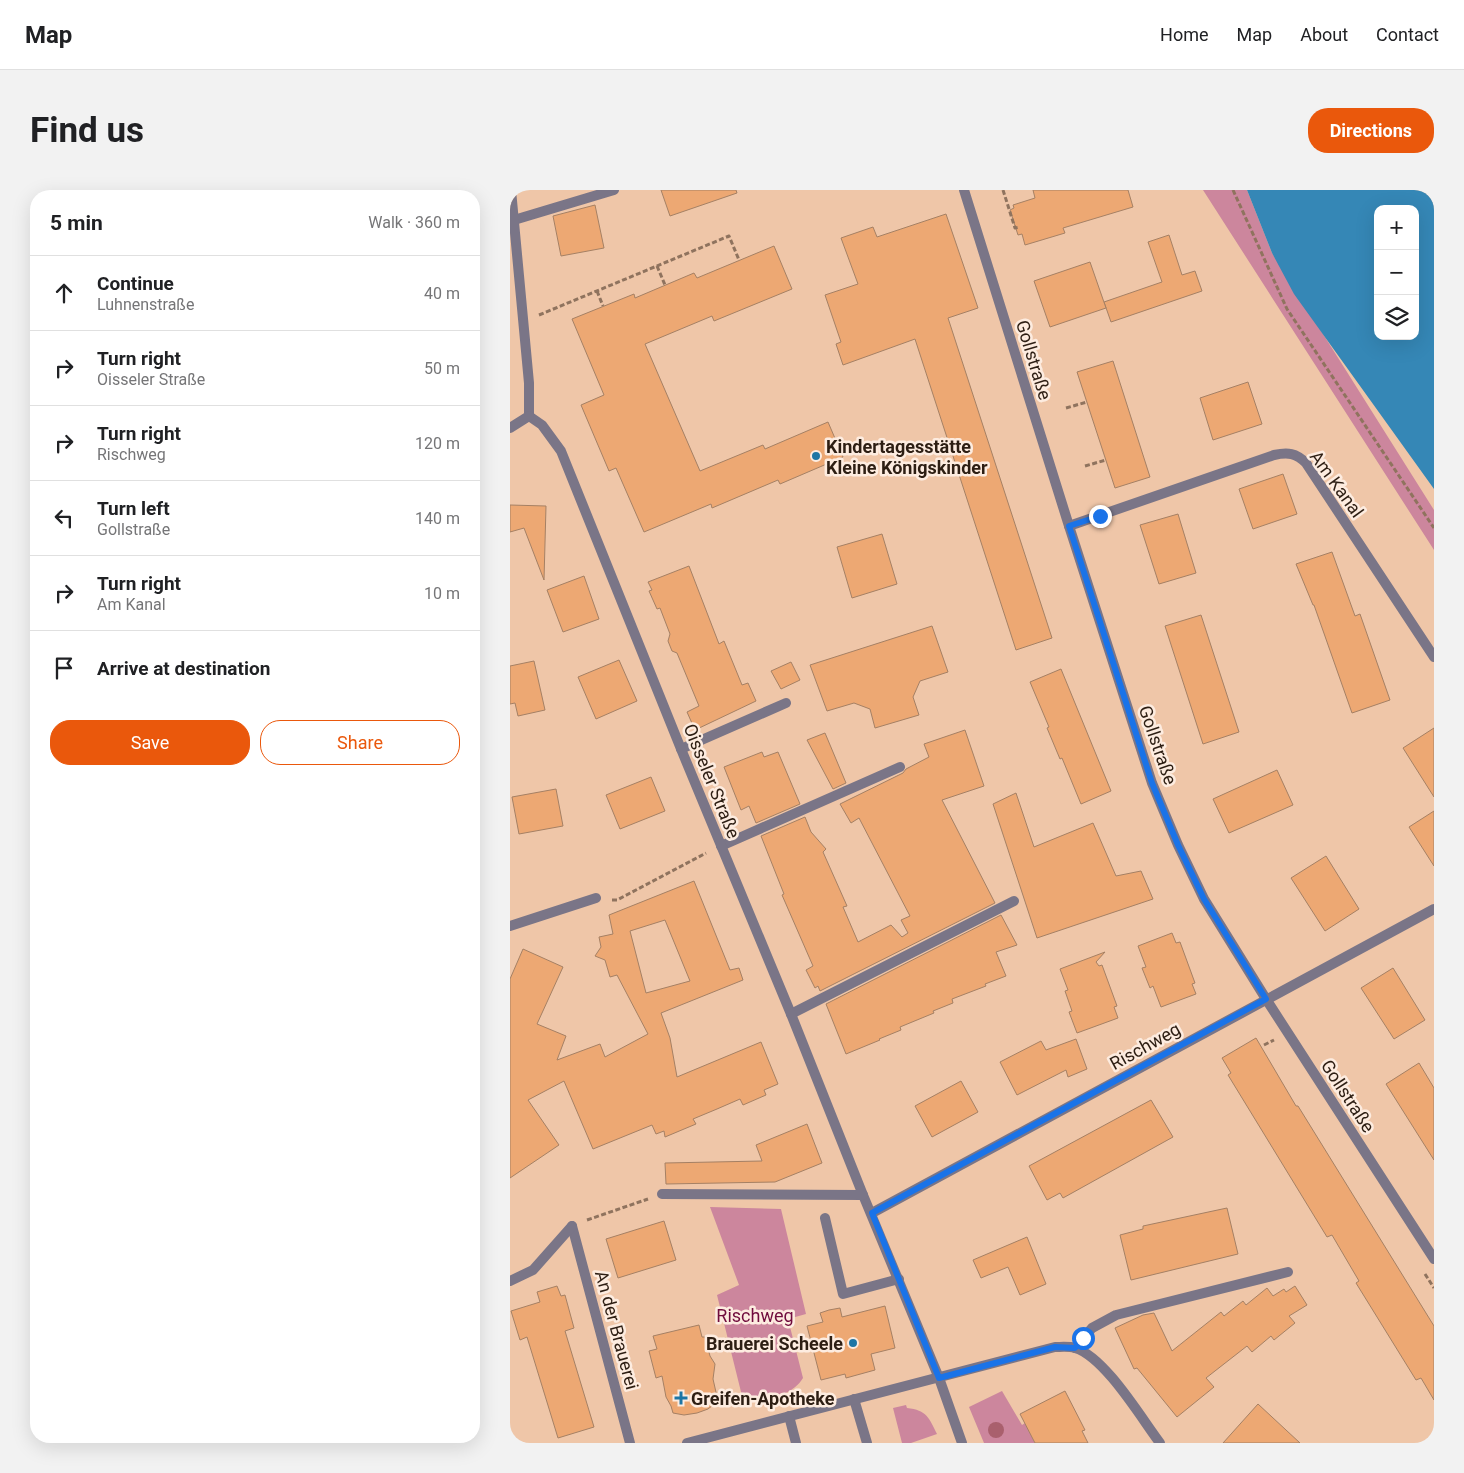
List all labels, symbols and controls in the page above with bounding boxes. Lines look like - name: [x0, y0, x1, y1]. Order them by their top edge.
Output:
- text: Map: [25, 21, 72, 49]
- text: Home: [1160, 24, 1209, 45]
- text: Map: [1237, 24, 1272, 45]
- text: About: [1300, 24, 1348, 45]
- text: Contact: [1376, 24, 1439, 45]
- button: Directions: [1308, 108, 1434, 153]
- text: Find us: [30, 110, 144, 151]
- map controls: [1374, 205, 1419, 340]
- button: +: [1374, 205, 1419, 250]
- text: 5 min: [50, 211, 103, 235]
- text: Walk · 360 m: [368, 213, 460, 232]
- button: −: [1374, 250, 1419, 295]
- text: Continue: [97, 272, 174, 295]
- icon: ahead: [50, 279, 78, 307]
- text: 40 m: [424, 284, 460, 303]
- text: Luhnenstraße: [97, 295, 194, 314]
- button: layers: [1374, 295, 1419, 340]
- street label: Gollstraße: [1012, 318, 1056, 402]
- text: Turn right: [97, 347, 181, 370]
- icon: right: [50, 354, 78, 382]
- text: 50 m: [424, 359, 460, 378]
- text: Oisseler Straße: [97, 370, 205, 389]
- text: Turn right: [97, 422, 181, 445]
- icon: right: [50, 429, 78, 457]
- text: 120 m: [415, 434, 460, 453]
- place label: Kindertagesstätte Kleine Königskinder: [826, 436, 988, 478]
- text: Rischweg: [97, 445, 166, 464]
- street label: Am Kanal: [1306, 447, 1368, 521]
- marker: Kindertagesstätte Kleine Königskinder: [810, 450, 822, 462]
- text: Turn left: [97, 497, 170, 520]
- icon: left: [50, 504, 78, 532]
- route end: [1089, 505, 1112, 528]
- text: 140 m: [415, 509, 460, 528]
- text: Gollstraße: [97, 520, 170, 539]
- text: Turn right: [97, 572, 181, 595]
- icon: right: [50, 579, 78, 607]
- text: 10 m: [424, 584, 460, 603]
- text: Am Kanal: [97, 595, 166, 614]
- icon: arrive: [50, 654, 78, 682]
- text: Arrive at destination: [97, 657, 270, 680]
- street label: Gollstraße: [1135, 703, 1181, 787]
- button: Save: [50, 720, 250, 765]
- button: Share: [260, 720, 460, 765]
- street label: Oisseler Straße: [679, 721, 745, 841]
- street label: Rischweg: [1106, 1018, 1184, 1074]
- street label: Gollstraße: [1317, 1056, 1379, 1136]
- street label: An der Brauerei: [591, 1268, 643, 1392]
- park label: Rischweg: [716, 1305, 794, 1326]
- route start: [1072, 1327, 1095, 1350]
- place label: Brauerei Scheele: [706, 1333, 843, 1354]
- marker: Brauerei Scheele: [847, 1337, 859, 1349]
- place label: Greifen-Apotheke: [691, 1388, 835, 1409]
- marker: Greifen-Apotheke: [675, 1392, 687, 1404]

